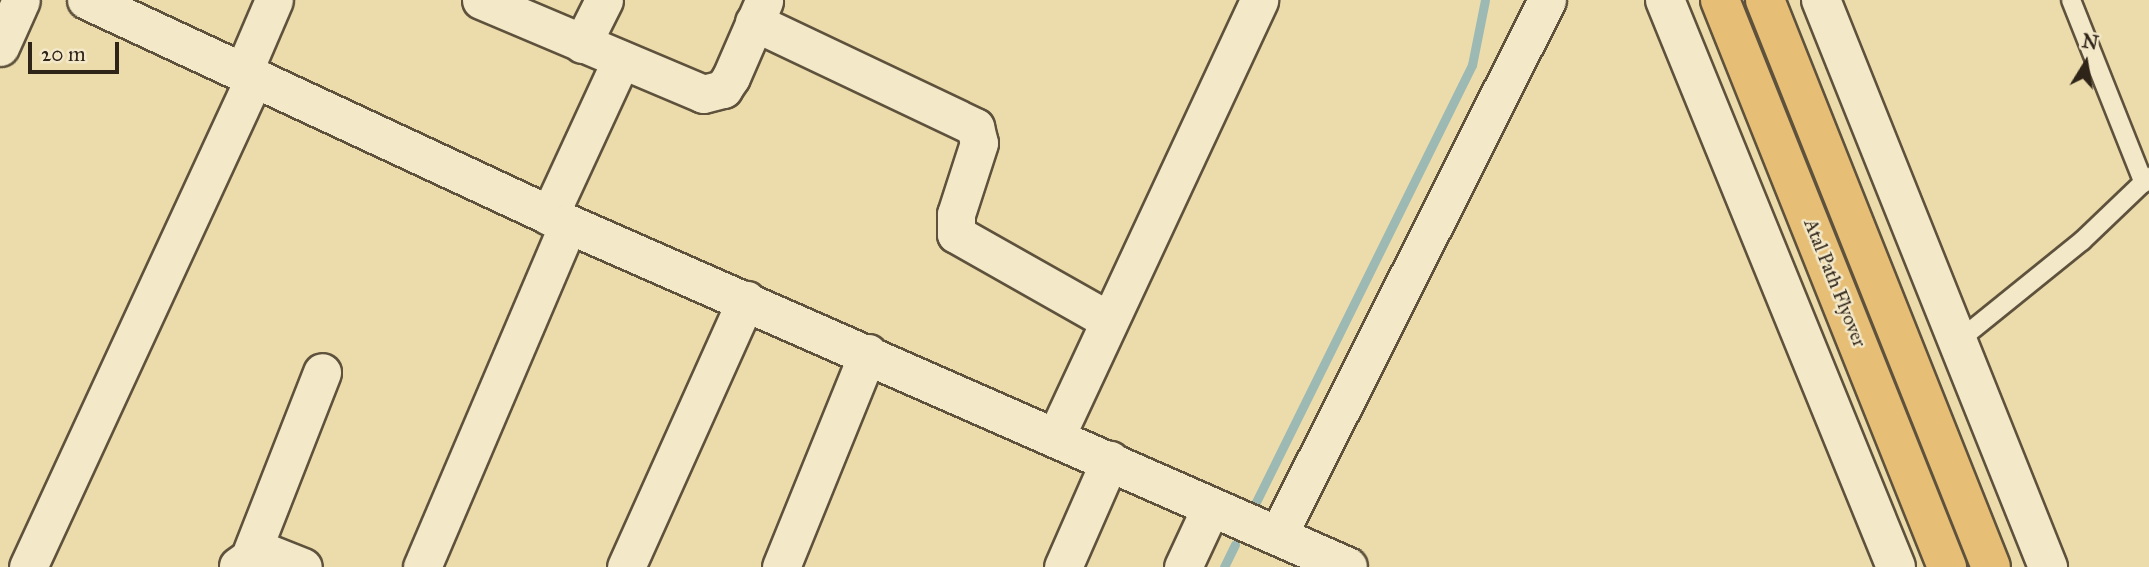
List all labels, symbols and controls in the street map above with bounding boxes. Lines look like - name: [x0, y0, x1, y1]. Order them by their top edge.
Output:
- scale bar: [32, 28, 122, 72]
- north arrow: [2051, 28, 2121, 98]
- text: N: [2080, 29, 2100, 55]
- text: 20 m: [41, 41, 86, 67]
- street label: Atal Path Flyover: [1799, 216, 1871, 350]

